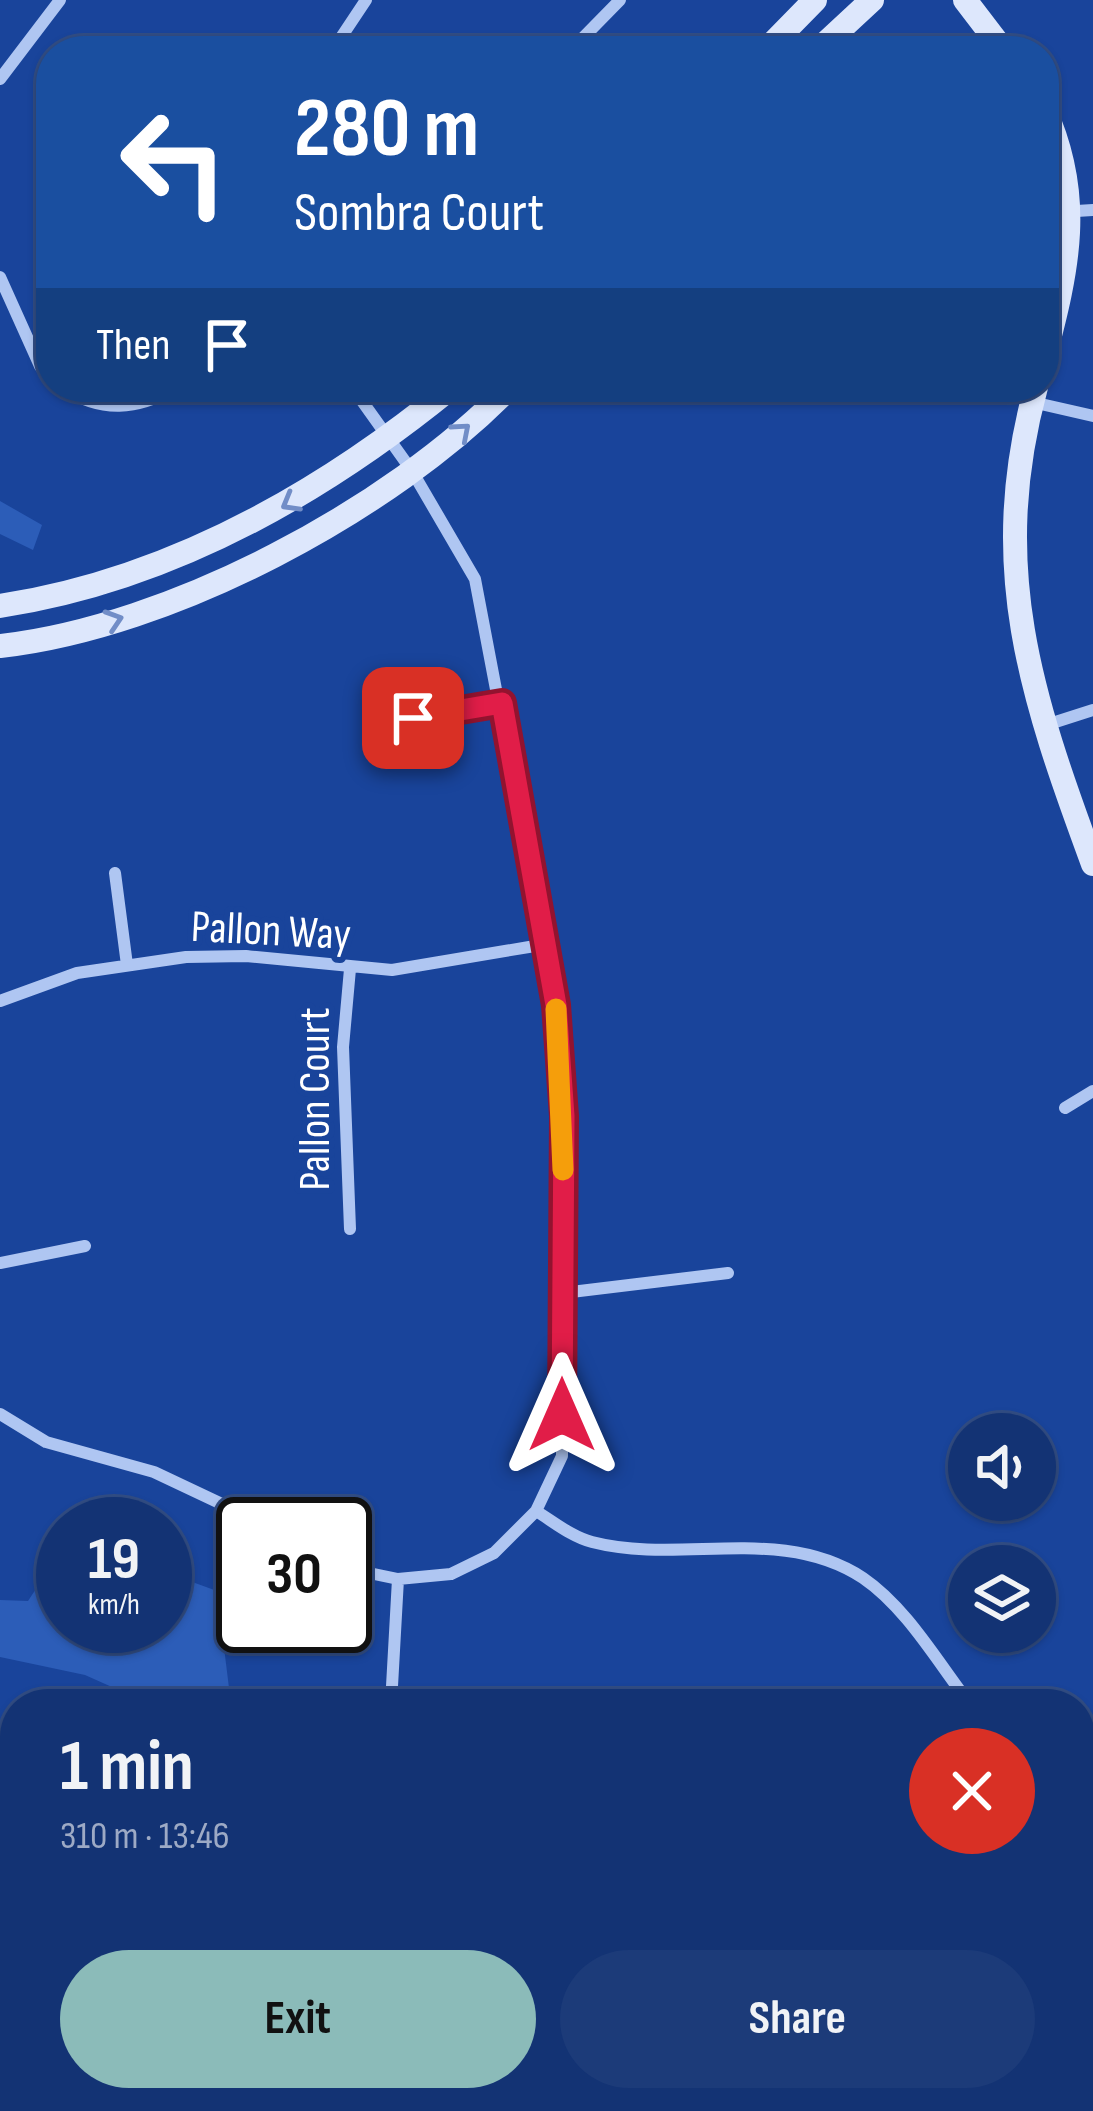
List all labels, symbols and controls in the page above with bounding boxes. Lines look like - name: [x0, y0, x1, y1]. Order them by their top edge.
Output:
- text: 280 m: [294, 79, 479, 180]
- icon: left: [96, 84, 252, 240]
- text: Sombra Court: [294, 181, 544, 246]
- icon: arrive: [194, 312, 260, 378]
- text: Then: [96, 318, 170, 373]
- one-way arrow: [448, 423, 470, 445]
- one-way arrow: [281, 488, 303, 511]
- one-way arrow: [103, 609, 124, 634]
- pin: [362, 667, 464, 769]
- icon: arrive: [380, 685, 446, 751]
- street label: Pallon Way: [190, 900, 352, 963]
- street label: Pallon Court: [288, 1007, 343, 1191]
- position arrow: [499, 1352, 625, 1478]
- map controls: [948, 1413, 1056, 1653]
- button: sound: [948, 1413, 1056, 1521]
- speed limit sign: 30: [216, 1497, 372, 1653]
- text: 19: [88, 1524, 140, 1596]
- button: layers: [948, 1545, 1056, 1653]
- text: km/h: [88, 1587, 140, 1623]
- text: 1 min: [60, 1724, 194, 1811]
- button: close: [909, 1728, 1035, 1854]
- text: 310 m · 13:46: [60, 1813, 230, 1860]
- button: Exit: [60, 1950, 536, 2088]
- button: Share: [560, 1950, 1035, 2088]

